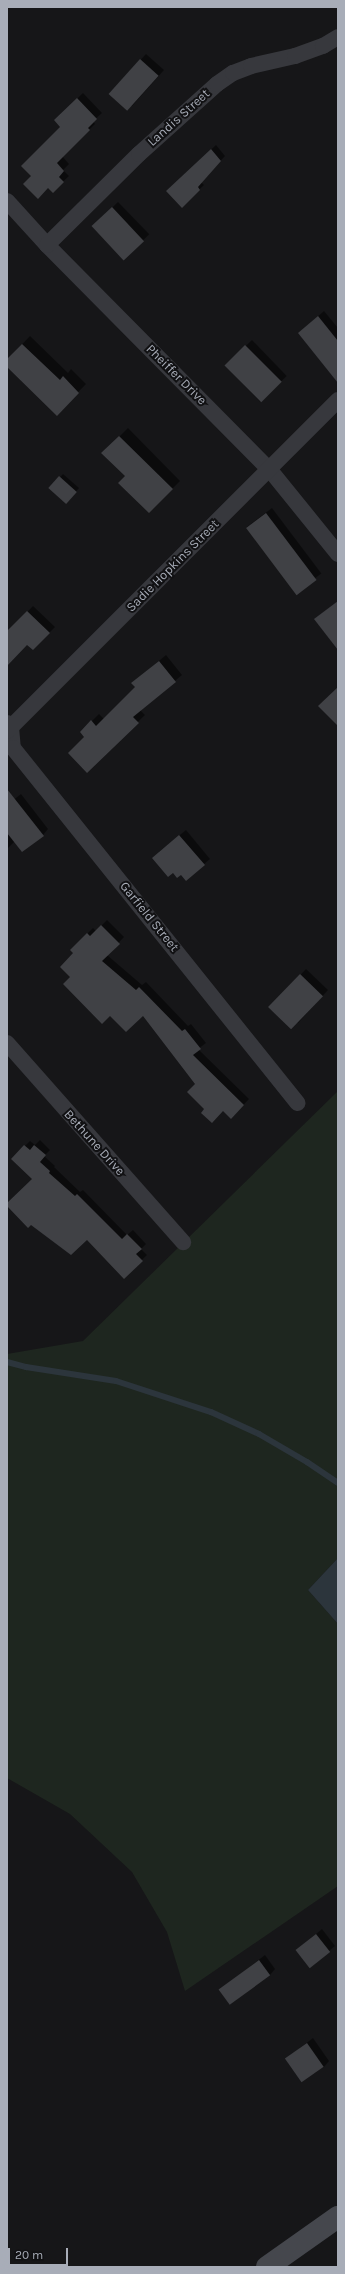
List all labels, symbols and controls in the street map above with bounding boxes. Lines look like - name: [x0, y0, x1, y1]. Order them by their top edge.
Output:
- street label: Landis Street: [145, 86, 213, 150]
- street label: Pheiffer Drive: [142, 341, 210, 409]
- street label: Sadie Hopkins Street: [124, 517, 222, 615]
- street label: Garfield Street: [116, 879, 182, 955]
- street label: Bethune Drive: [60, 1107, 128, 1179]
- scale bar: [10, 2240, 70, 2266]
- text: 20 m: [15, 2248, 43, 2262]

